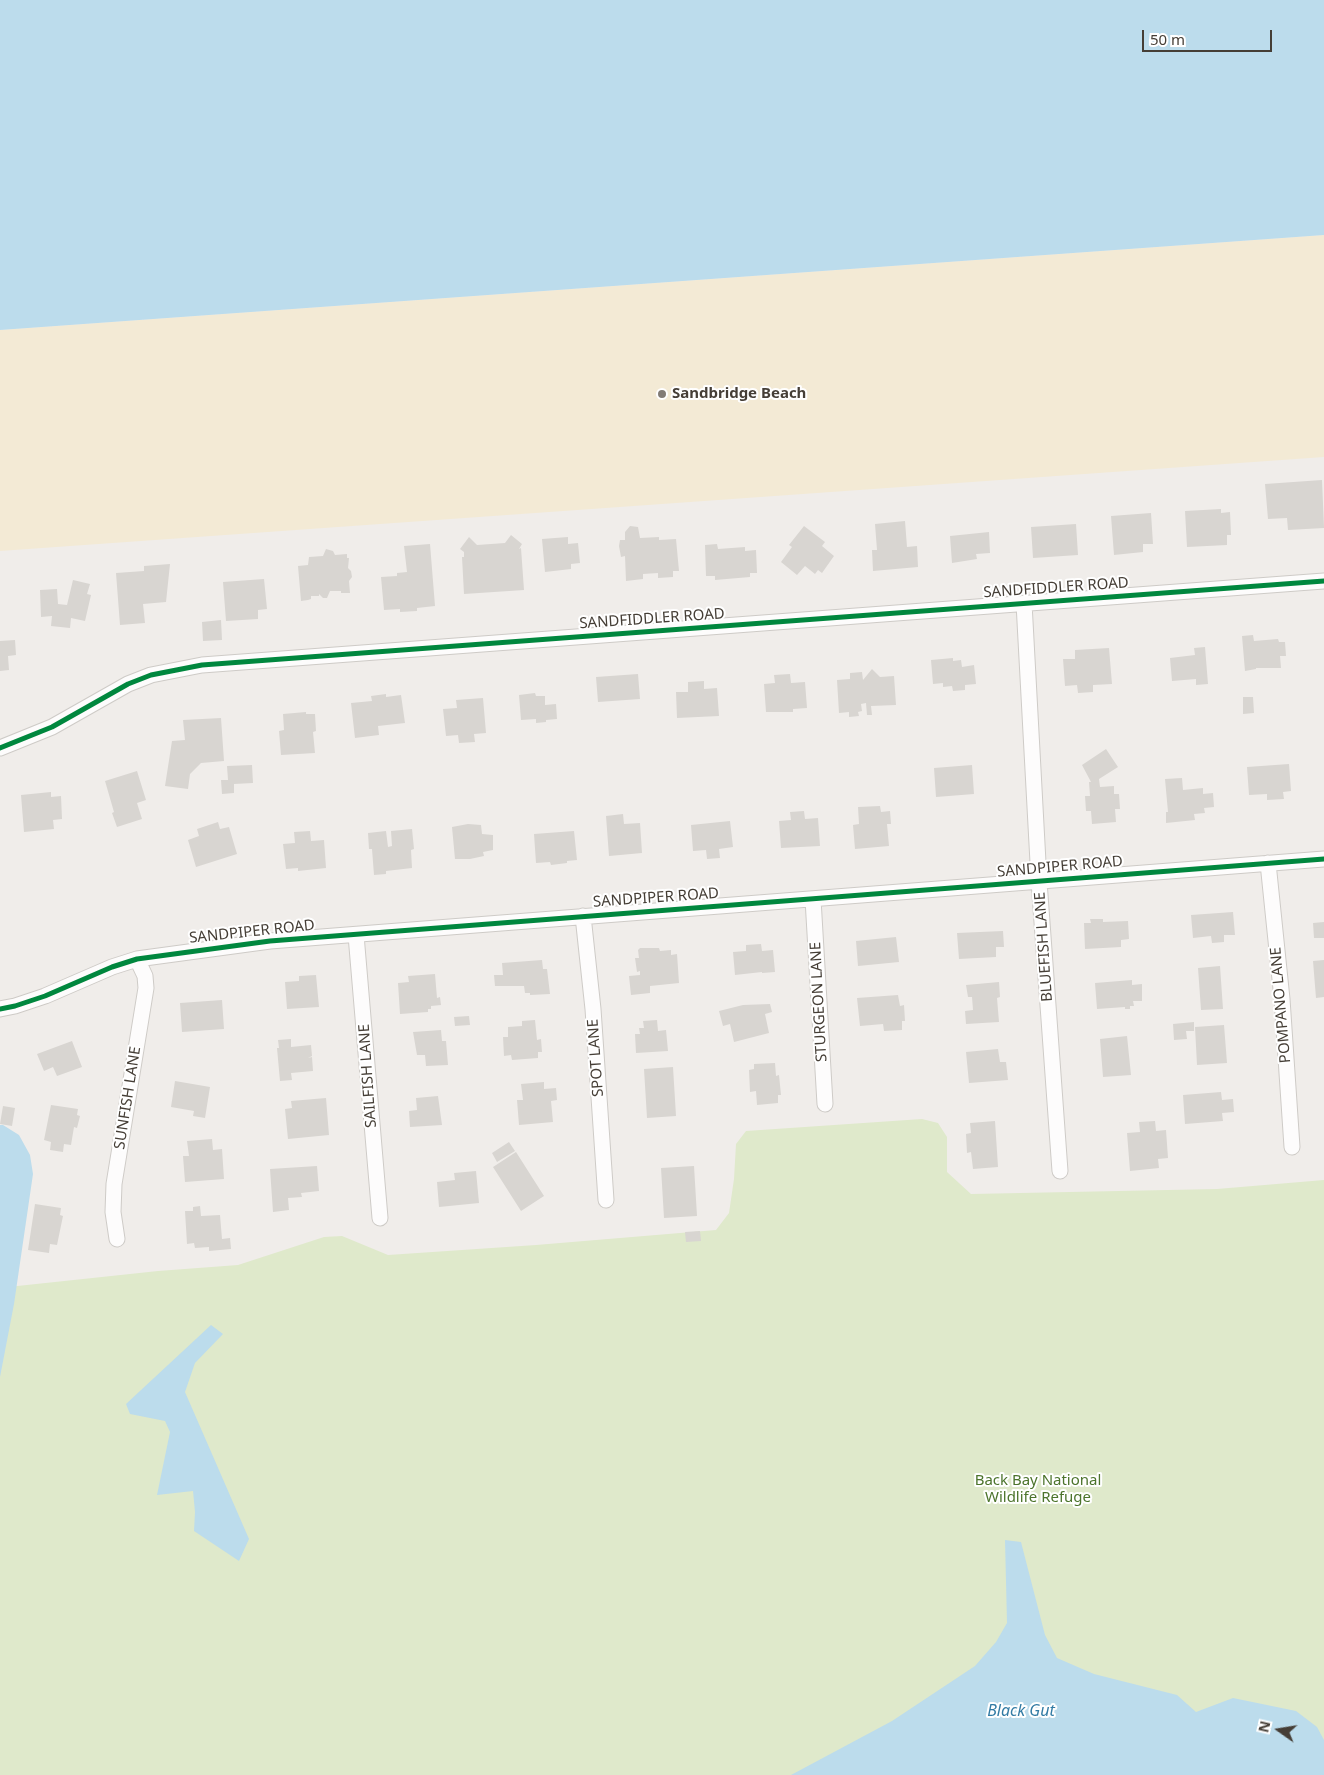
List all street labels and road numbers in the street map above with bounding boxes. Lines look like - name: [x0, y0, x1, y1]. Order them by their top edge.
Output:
- street label: SANDFIDDLER ROAD: [983, 574, 1129, 602]
- street label: SANDFIDDLER ROAD: [579, 605, 725, 633]
- street label: SANDPIPER ROAD: [996, 853, 1124, 881]
- street label: SANDPIPER ROAD: [592, 885, 720, 911]
- street label: BLUEFISH LANE: [1031, 891, 1057, 1003]
- street label: SANDPIPER ROAD: [188, 916, 316, 948]
- street label: STURGEON LANE: [807, 941, 831, 1063]
- street label: POMPANO LANE: [1267, 946, 1295, 1064]
- street label: SPOT LANE: [584, 1018, 608, 1098]
- street label: SAILFISH LANE: [355, 1023, 381, 1129]
- street label: SUNFISH LANE: [111, 1045, 145, 1151]

